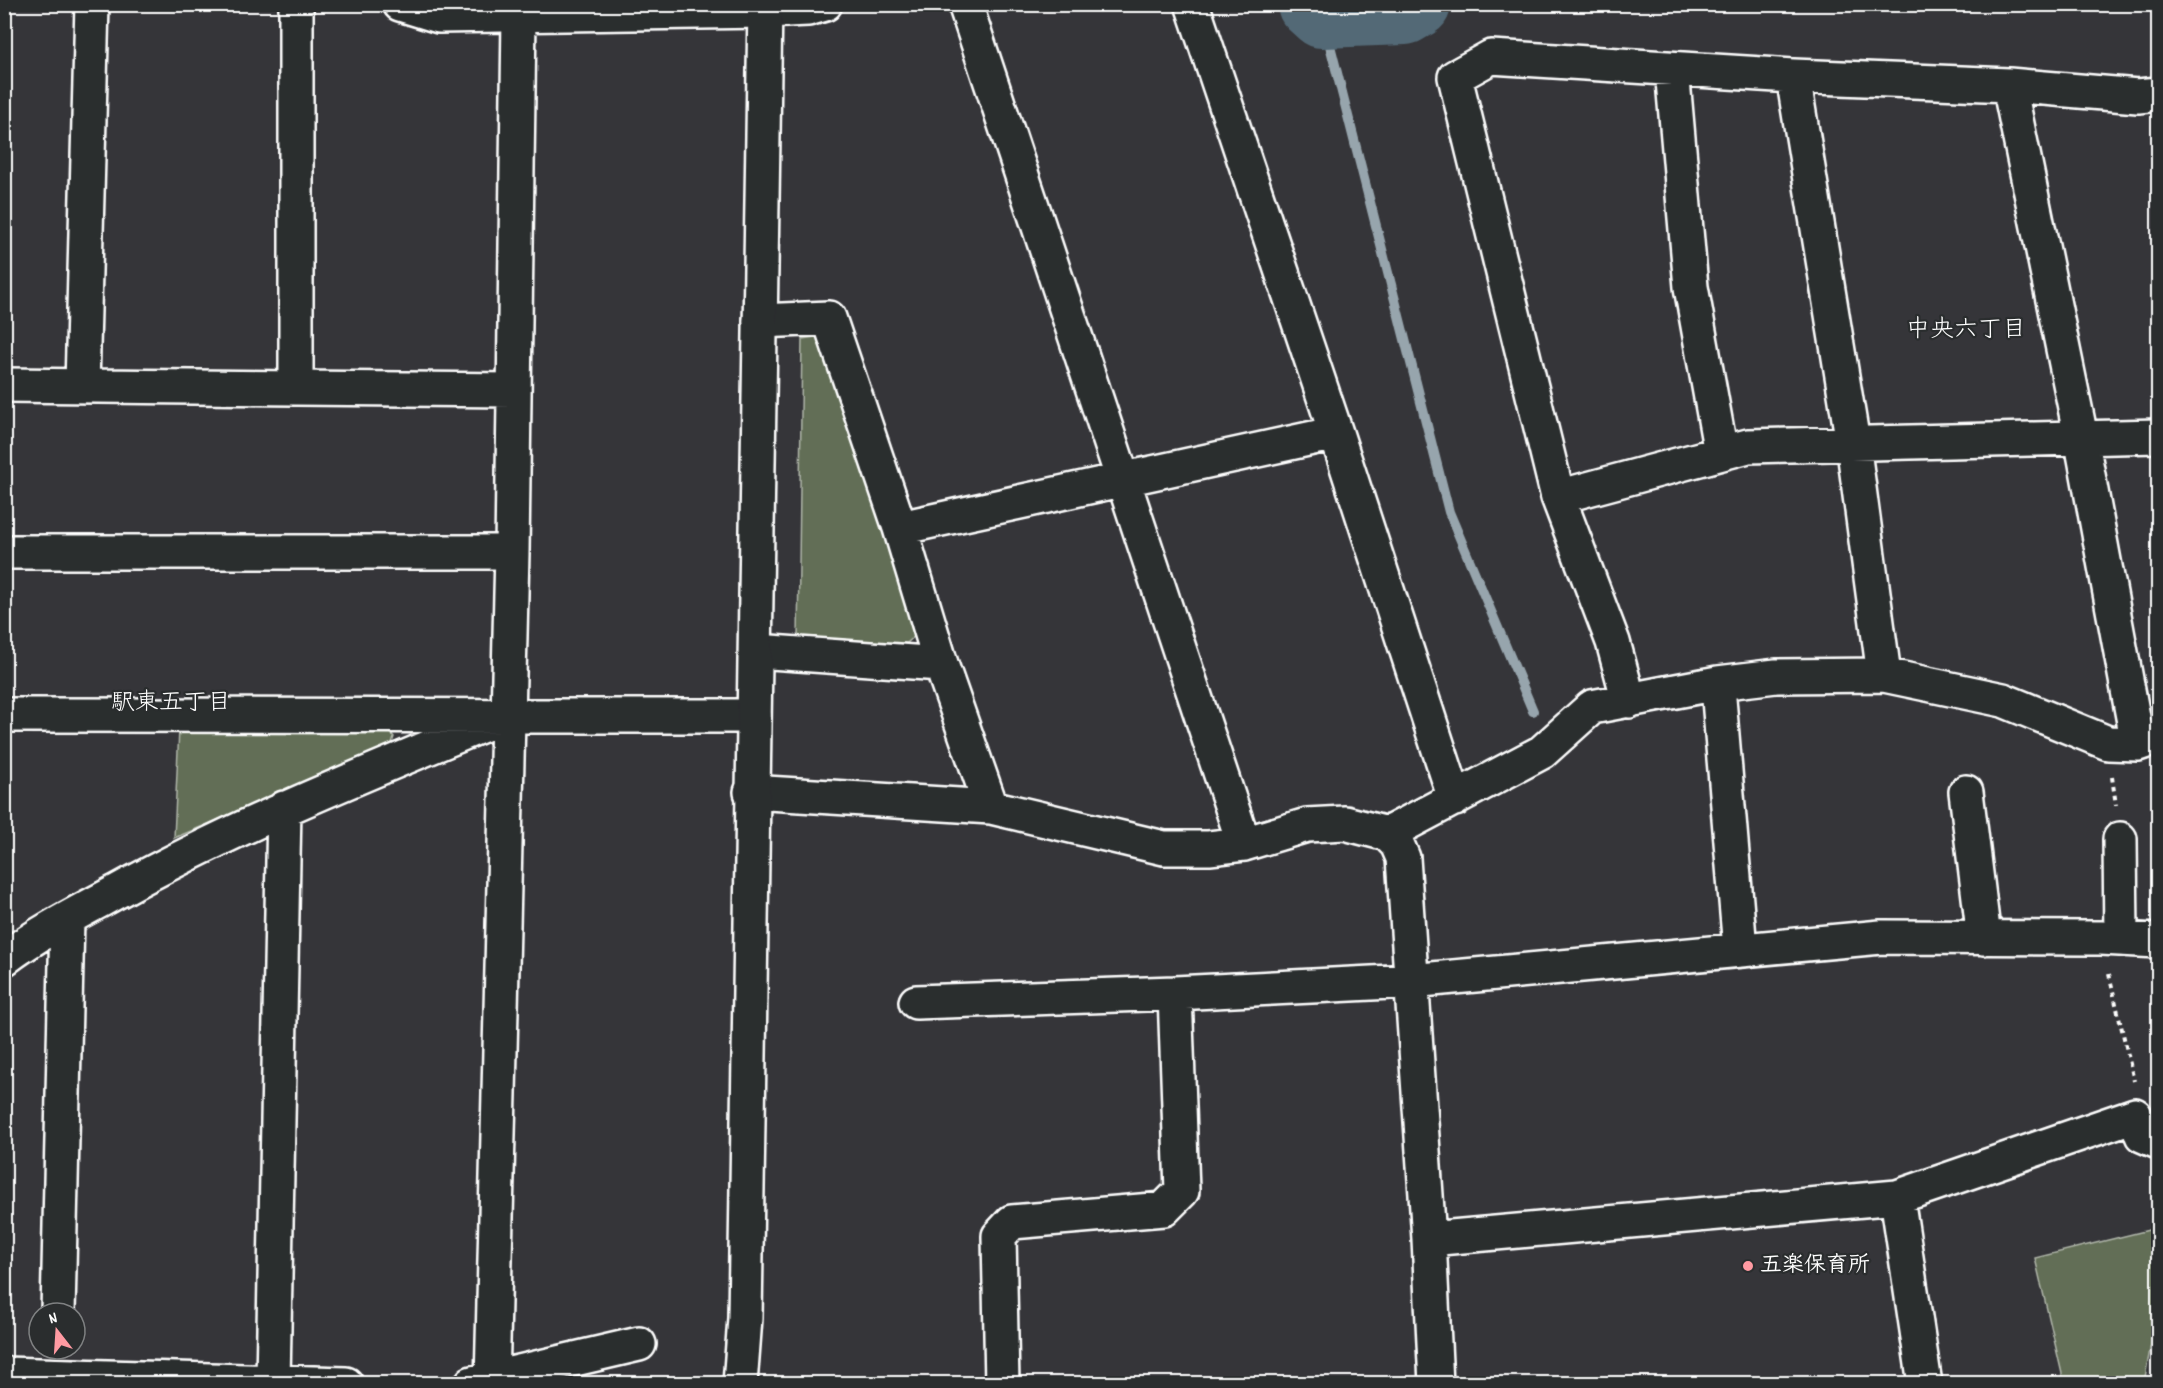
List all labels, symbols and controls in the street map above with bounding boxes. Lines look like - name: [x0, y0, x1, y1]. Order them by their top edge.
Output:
- district label: 中央六丁目: [1906, 314, 2026, 348]
- district label: 駅東五丁目: [111, 687, 231, 721]
- place label: 五楽保育所: [1760, 1251, 1870, 1282]
- marker: 五楽保育所: [1741, 1259, 1755, 1273]
- north arrow: [27, 1301, 87, 1361]
- text: N: [46, 1307, 61, 1331]

